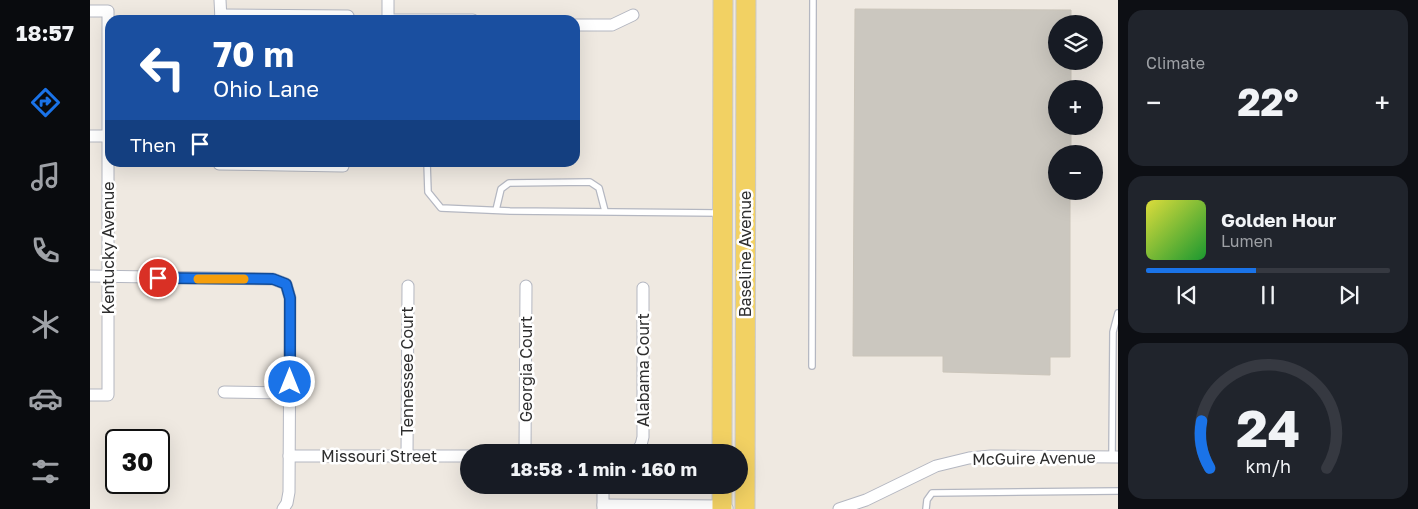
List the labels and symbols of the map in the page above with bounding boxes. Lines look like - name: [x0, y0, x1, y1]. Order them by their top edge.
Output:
- street label: Kentucky Avenue: [98, 181, 118, 315]
- street label: Baseline Avenue: [735, 191, 755, 317]
- pin: [137, 257, 179, 299]
- street label: Tennessee Court: [397, 306, 417, 436]
- street label: Alabama Court: [633, 313, 653, 427]
- street label: Georgia Court: [516, 316, 536, 422]
- position arrow: [263, 355, 315, 407]
- speed limit sign: 30: [105, 429, 170, 494]
- street label: Missouri Street: [321, 446, 437, 466]
- street label: McGuire Avenue: [972, 447, 1096, 469]

